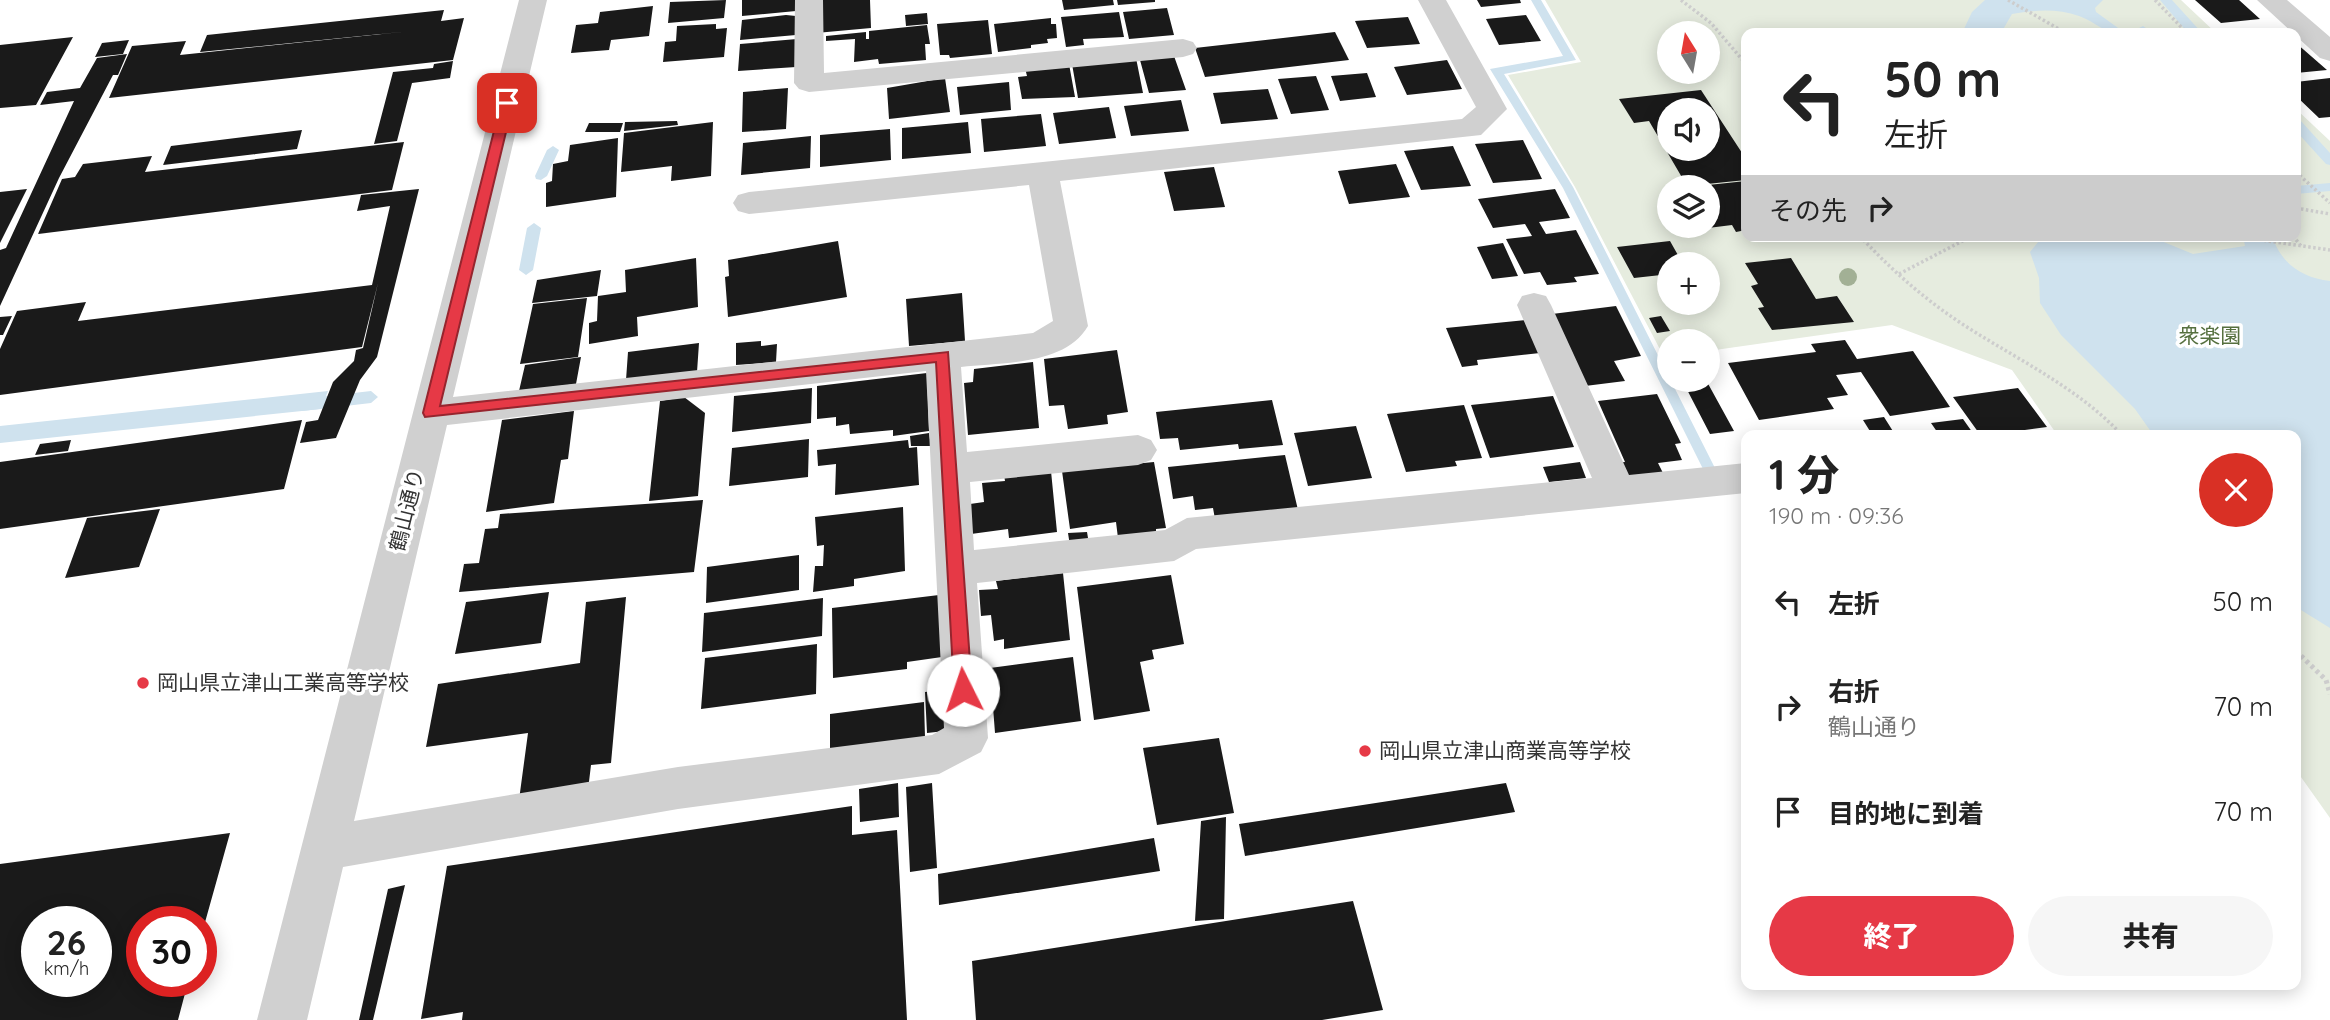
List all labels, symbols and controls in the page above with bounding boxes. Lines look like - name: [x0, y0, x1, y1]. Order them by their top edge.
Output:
- north arrow: [1657, 21, 1720, 84]
- map controls: [1657, 21, 1720, 392]
- text: 50 m: [1884, 48, 2001, 109]
- icon: left: [1769, 56, 1860, 147]
- pin: [477, 73, 537, 133]
- icon: arrive: [488, 84, 526, 122]
- button: sound: [1657, 98, 1720, 161]
- text: 左折: [1884, 114, 1948, 154]
- button: layers: [1657, 175, 1720, 238]
- icon: right: [1861, 189, 1899, 227]
- text: その先: [1769, 194, 1847, 227]
- button: +: [1657, 252, 1720, 315]
- park label: 衆楽園: [2179, 322, 2242, 348]
- button: −: [1657, 329, 1720, 392]
- text: 1 分: [1769, 448, 1839, 501]
- button: close: [2199, 453, 2273, 527]
- street label: 鶴山通り: [383, 466, 429, 554]
- text: 190 m · 09:36: [1769, 501, 1904, 530]
- icon: left: [1769, 583, 1807, 621]
- text: 50 m: [2213, 585, 2273, 618]
- text: 左折: [1828, 587, 1880, 620]
- position arrow: [926, 653, 1000, 727]
- place label: 岡山県立津山工業高等学校: [157, 669, 409, 695]
- marker: 岡山県立津山工業高等学校: [135, 675, 151, 691]
- text: 右折: [1828, 675, 1880, 708]
- icon: right: [1769, 688, 1807, 726]
- text: 70 m: [2213, 690, 2273, 723]
- text: 鶴山通り: [1828, 712, 1920, 741]
- place label: 岡山県立津山商業高等学校: [1379, 737, 1631, 763]
- marker: 岡山県立津山商業高等学校: [1357, 743, 1373, 759]
- icon: arrive: [1769, 793, 1807, 831]
- text: 70 m: [2213, 795, 2273, 828]
- text: 目的地に到着: [1828, 797, 1984, 830]
- button: 終了: [1769, 896, 2014, 976]
- button: 共有: [2028, 896, 2273, 976]
- speed limit sign: 30: [126, 906, 217, 997]
- text: 26: [47, 920, 86, 964]
- text: km/h: [44, 957, 89, 980]

